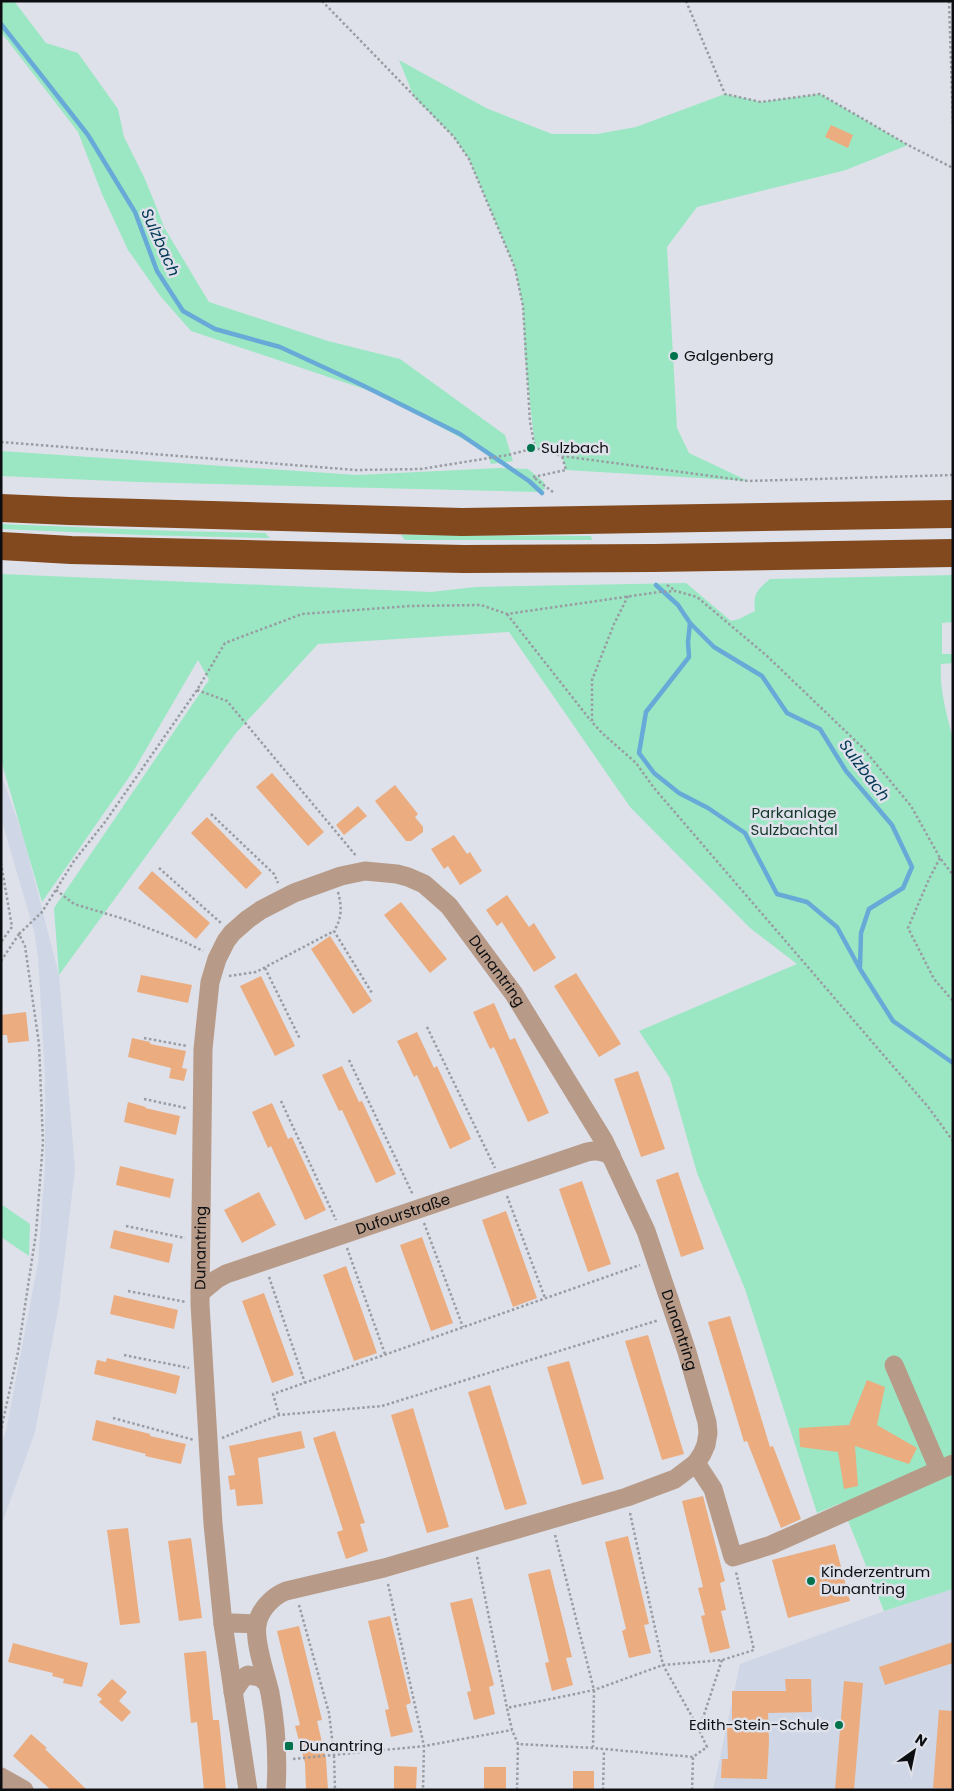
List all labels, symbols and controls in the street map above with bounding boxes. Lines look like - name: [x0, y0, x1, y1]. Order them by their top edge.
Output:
- water label: Sulzbach: [135, 204, 186, 280]
- place label: Galgenberg: [684, 345, 774, 366]
- marker: Galgenberg: [668, 350, 680, 362]
- place label: Sulzbach: [541, 437, 609, 458]
- marker: Sulzbach: [525, 442, 537, 454]
- water label: Sulzbach: [834, 734, 896, 806]
- park label: Parkanlage Sulzbachtal: [750, 802, 838, 840]
- street label: Dunantring: [464, 931, 530, 1011]
- street label: Dufourstraße: [353, 1188, 453, 1239]
- street label: Dunantring: [189, 1206, 211, 1290]
- street label: Dunantring: [657, 1287, 703, 1373]
- place label: Kinderzentrum Dunantring: [821, 1561, 930, 1599]
- marker: Kinderzentrum Dunantring: [805, 1575, 817, 1587]
- place label: Edith-Stein-Schule: [689, 1714, 829, 1735]
- marker: Edith-Stein-Schule: [833, 1719, 845, 1731]
- north arrow: [889, 1726, 939, 1776]
- text: N: [911, 1729, 931, 1751]
- place label: Dunantring: [299, 1735, 383, 1756]
- marker: Dunantring: [283, 1740, 295, 1752]

